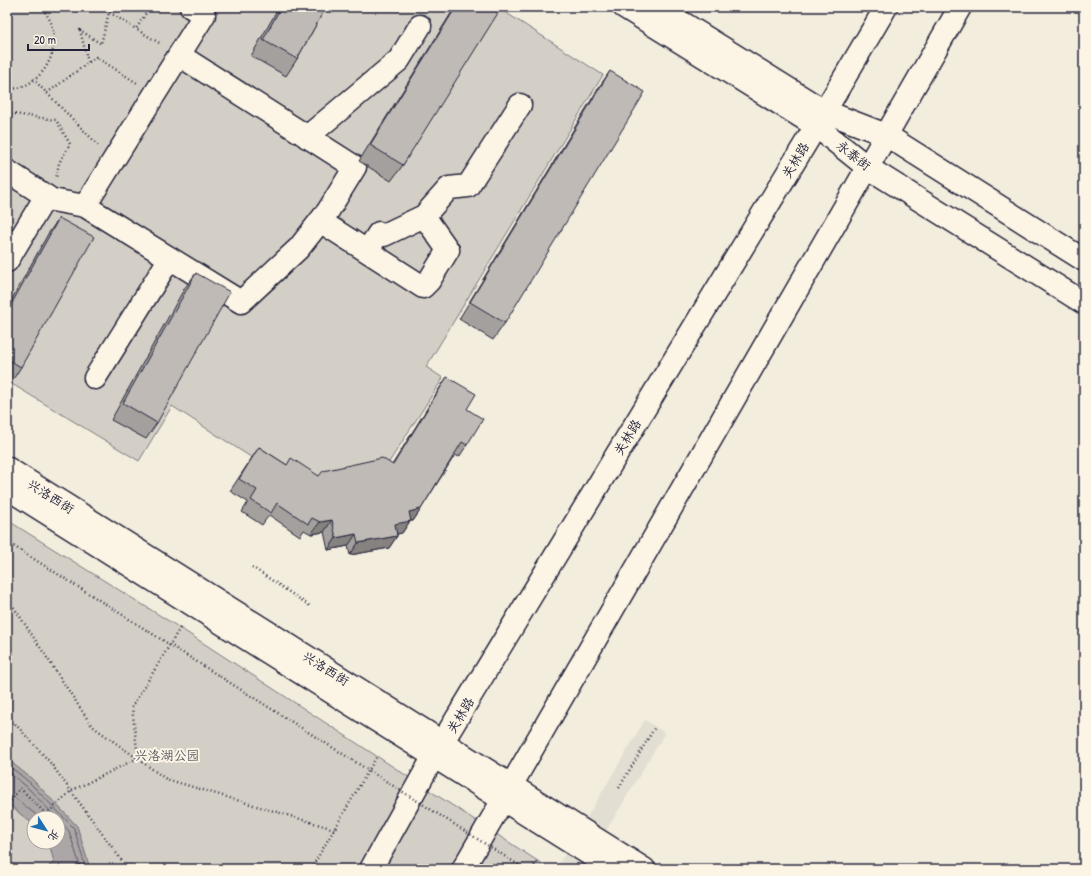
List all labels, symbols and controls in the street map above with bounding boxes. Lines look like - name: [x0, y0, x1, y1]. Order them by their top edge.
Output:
- scale bar: [28, 26, 89, 52]
- text: 20 m: [34, 31, 56, 48]
- street label: 永泰街: [833, 136, 875, 174]
- street label: 关林路: [777, 139, 813, 181]
- street label: 关林路: [609, 416, 645, 458]
- street label: 兴洛西街: [24, 475, 78, 517]
- street label: 兴洛西街: [299, 647, 353, 689]
- street label: 关林路: [442, 694, 478, 736]
- park label: 兴洛湖公园: [134, 746, 200, 764]
- north arrow: [26, 810, 66, 850]
- text: 北: [45, 827, 63, 844]

